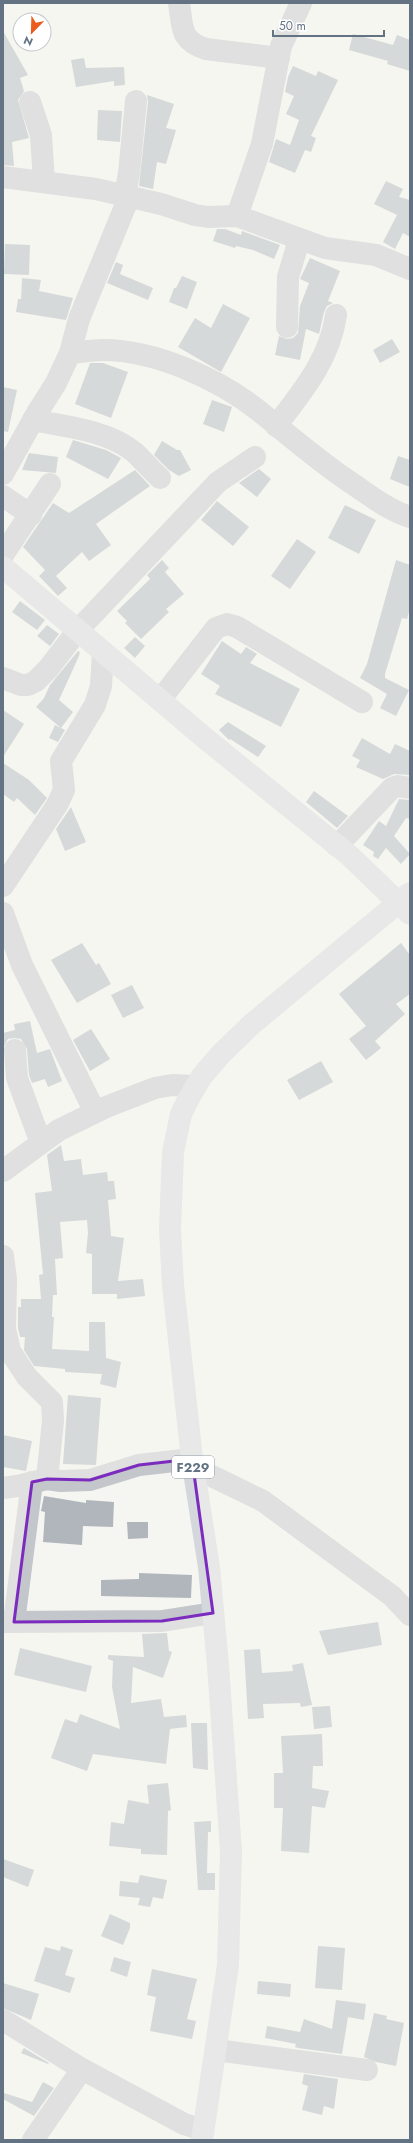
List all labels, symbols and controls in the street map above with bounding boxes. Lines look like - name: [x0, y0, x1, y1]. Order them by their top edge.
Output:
- north arrow: [12, 12, 52, 52]
- scale bar: [273, 12, 384, 38]
- text: 50 m: [279, 17, 306, 35]
- text: N: [21, 32, 35, 50]
- road number: F229: [172, 1456, 214, 1478]

